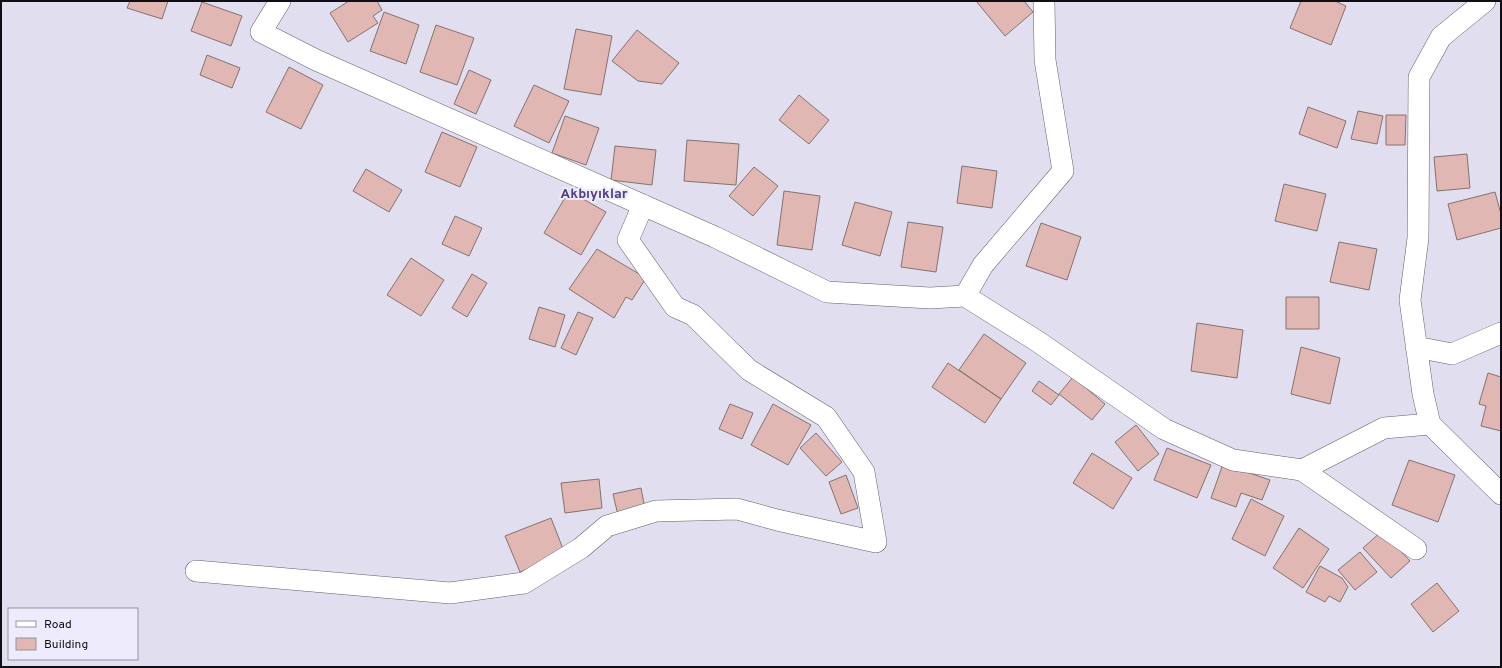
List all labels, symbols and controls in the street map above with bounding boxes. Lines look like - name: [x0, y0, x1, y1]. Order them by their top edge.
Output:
- district label: Akbıyıklar: [560, 186, 628, 203]
- legend: [8, 608, 138, 660]
- text: Road: [44, 617, 72, 633]
- text: Building: [44, 637, 88, 653]

